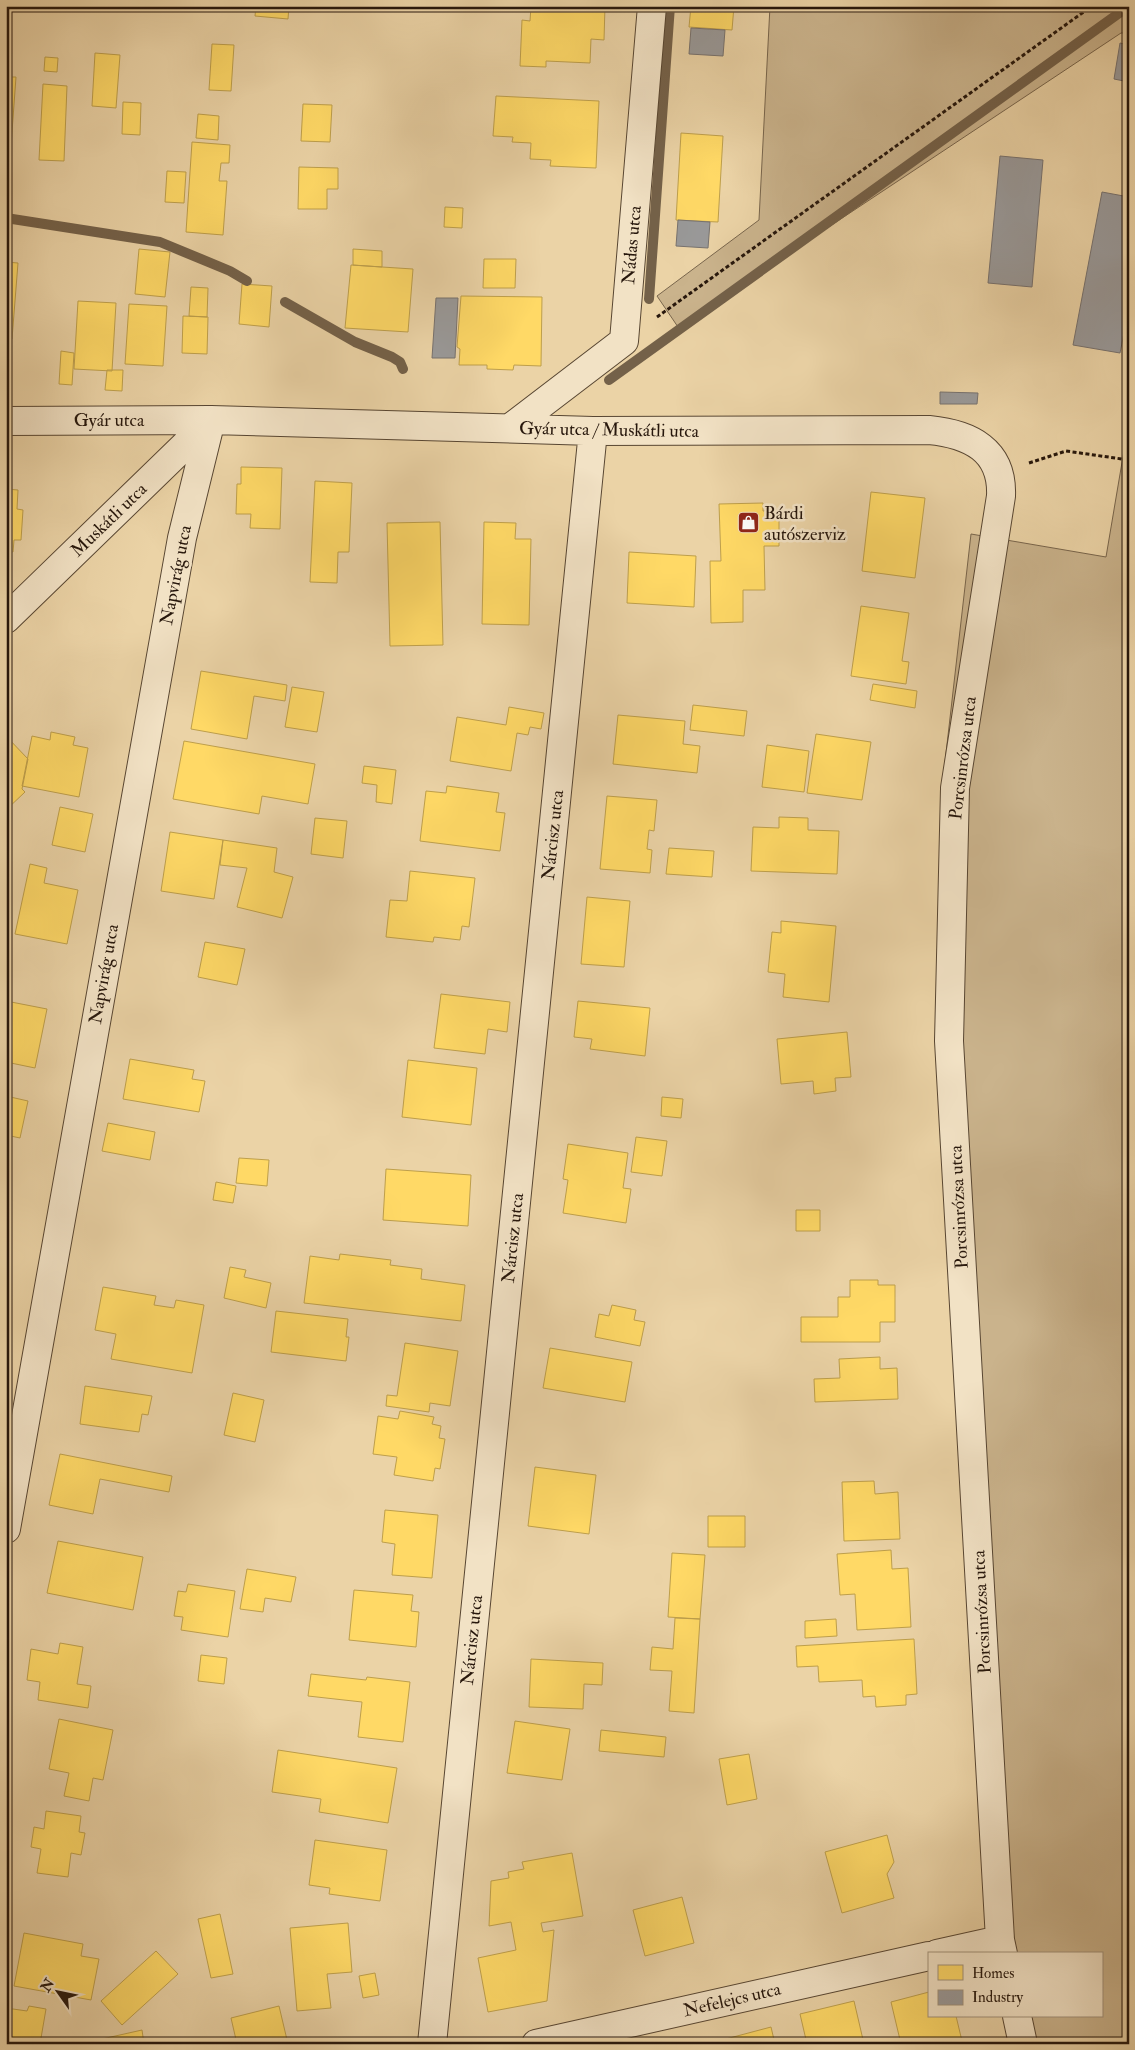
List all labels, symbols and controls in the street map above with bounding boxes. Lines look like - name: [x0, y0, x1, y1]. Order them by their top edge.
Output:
- street label: Nádas utca: [617, 204, 647, 285]
- street label: Gyár utca: [74, 409, 145, 432]
- street label: Gyár utca / Muskátli utca: [519, 417, 700, 443]
- street label: Muskátli utca: [66, 478, 152, 562]
- place label: Bárdi autószerviz: [764, 502, 846, 546]
- shop icon: Bárdi autószerviz: [736, 511, 760, 535]
- street label: Napvirág utca: [155, 523, 197, 627]
- street label: Porcsinrózsa utca: [944, 695, 982, 821]
- street label: Nárcisz utca: [537, 788, 569, 881]
- street label: Napvirág utca: [84, 922, 124, 1026]
- street label: Porcsinrózsa utca: [944, 1144, 974, 1269]
- street label: Nárcisz utca: [497, 1191, 529, 1284]
- street label: Porcsinrózsa utca: [967, 1549, 997, 1674]
- street label: Nárcisz utca: [456, 1593, 488, 1686]
- legend: [928, 1952, 1102, 2018]
- text: Homes: [972, 1964, 1014, 1983]
- north arrow: [32, 1968, 82, 2018]
- text: N: [36, 1975, 58, 1996]
- street label: Nefelejcs utca: [681, 1977, 784, 2022]
- text: Industry: [972, 1988, 1023, 2007]

